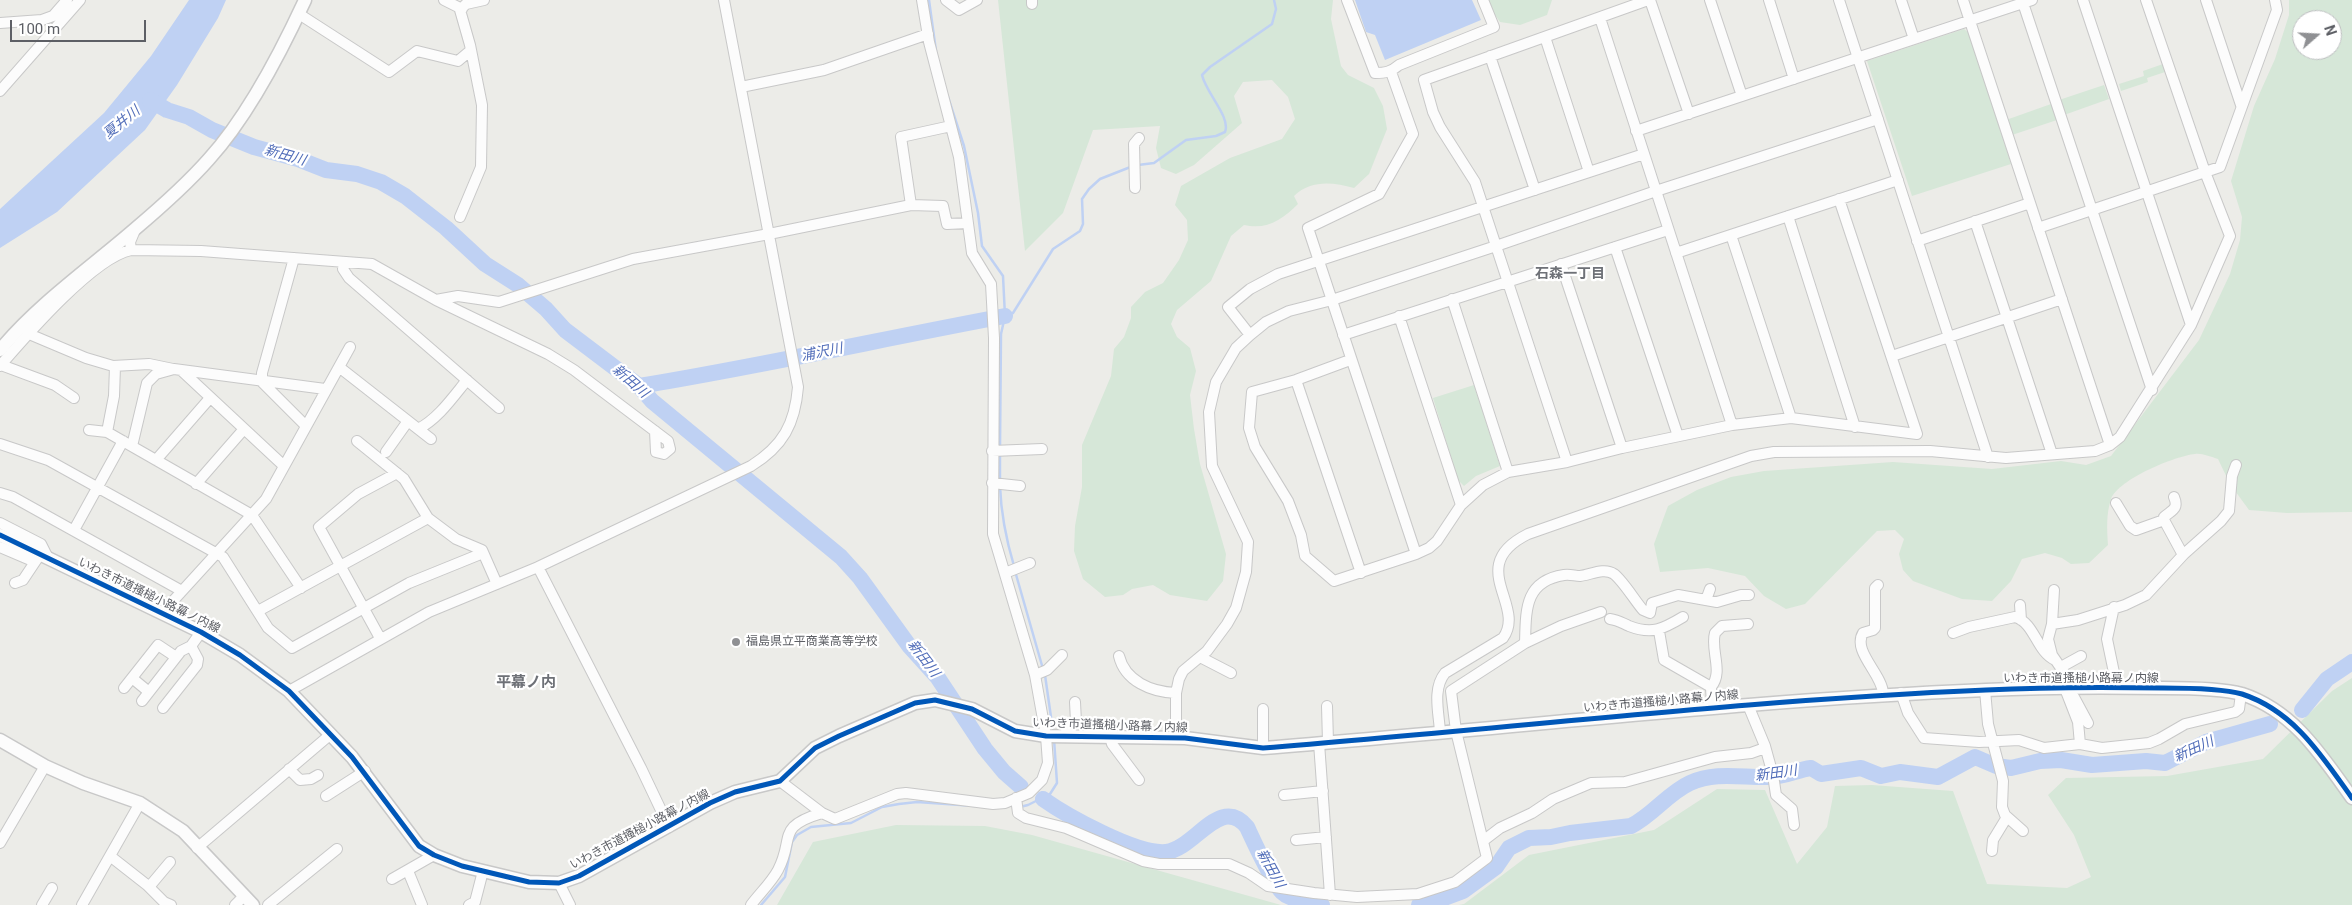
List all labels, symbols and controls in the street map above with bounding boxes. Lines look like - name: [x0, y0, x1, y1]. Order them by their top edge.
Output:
- scale bar: [12, 10, 149, 42]
- north arrow: [2292, 10, 2342, 60]
- text: 100 m: [18, 20, 60, 38]
- text: N: [2321, 23, 2339, 38]
- water label: 夏井川: [100, 103, 144, 143]
- water label: 新田川: [262, 142, 308, 170]
- district label: 石森一丁目: [1535, 266, 1605, 282]
- water label: 浦沢川: [800, 341, 844, 365]
- water label: 新田川: [609, 362, 651, 402]
- street label: いわき市道搔槌小路幕ノ内線: [76, 555, 222, 637]
- place label: 福島県立平商業高等学校: [746, 635, 878, 649]
- marker: 福島県立平商業高等学校: [730, 636, 742, 648]
- water label: 新田川: [904, 637, 942, 681]
- street label: いわき市道搔槌小路幕ノ内線: [2003, 672, 2159, 686]
- district label: 平幕ノ内: [496, 674, 556, 692]
- street label: いわき市道搔槌小路幕ノ内線: [1583, 688, 1739, 716]
- street label: いわき市道搔槌小路幕ノ内線: [1032, 716, 1188, 736]
- water label: 新田川: [2171, 734, 2217, 766]
- water label: 新田川: [1754, 763, 1798, 785]
- street label: いわき市道搔槌小路幕ノ内線: [568, 787, 712, 873]
- water label: 新田川: [1252, 847, 1288, 891]

